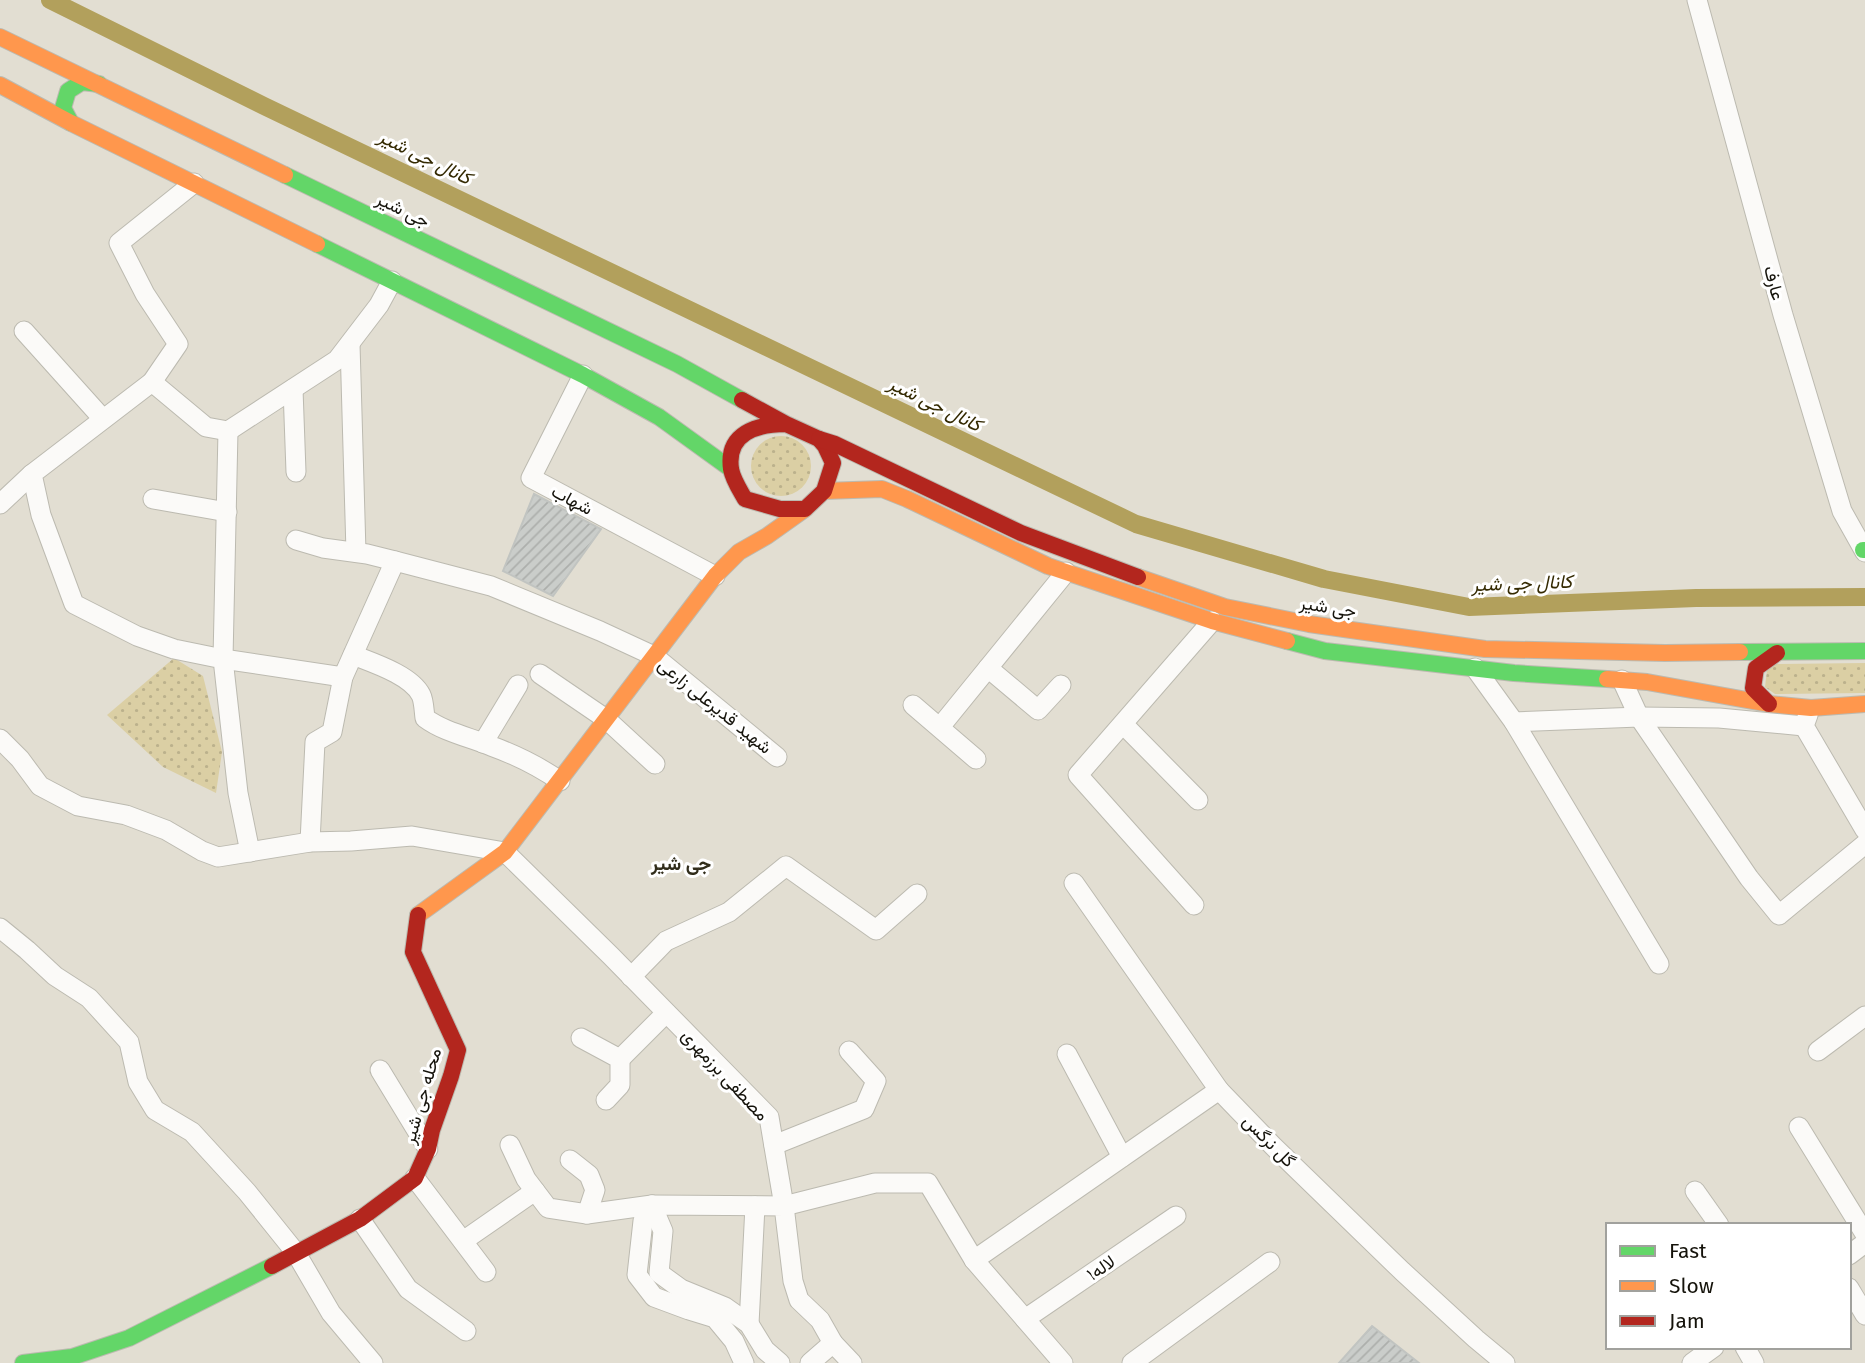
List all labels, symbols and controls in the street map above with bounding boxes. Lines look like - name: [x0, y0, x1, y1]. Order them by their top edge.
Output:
- water label: کانال جی شیر: [374, 124, 479, 191]
- street label: جی شیر: [372, 187, 433, 232]
- street label: عارف: [1759, 263, 1789, 303]
- water label: کانال جی شیر: [884, 371, 989, 438]
- street label: شهاب: [548, 480, 596, 520]
- water label: کانال جی شیر: [1470, 570, 1576, 596]
- street label: جی شیر: [1297, 592, 1358, 622]
- street label: شهید قدیرعلی زارعی: [654, 653, 776, 759]
- district label: جی شیر: [650, 852, 711, 876]
- street label: مصطفی برزمهری: [677, 1024, 773, 1126]
- street label: محله جی شیر: [398, 1046, 446, 1147]
- street label: گل نرگس: [1238, 1110, 1300, 1172]
- legend: [1606, 1223, 1851, 1349]
- text: Fast: [1669, 1238, 1707, 1264]
- street label: لاله۱: [1082, 1251, 1120, 1285]
- text: Slow: [1669, 1273, 1714, 1299]
- text: Jam: [1669, 1308, 1705, 1334]

